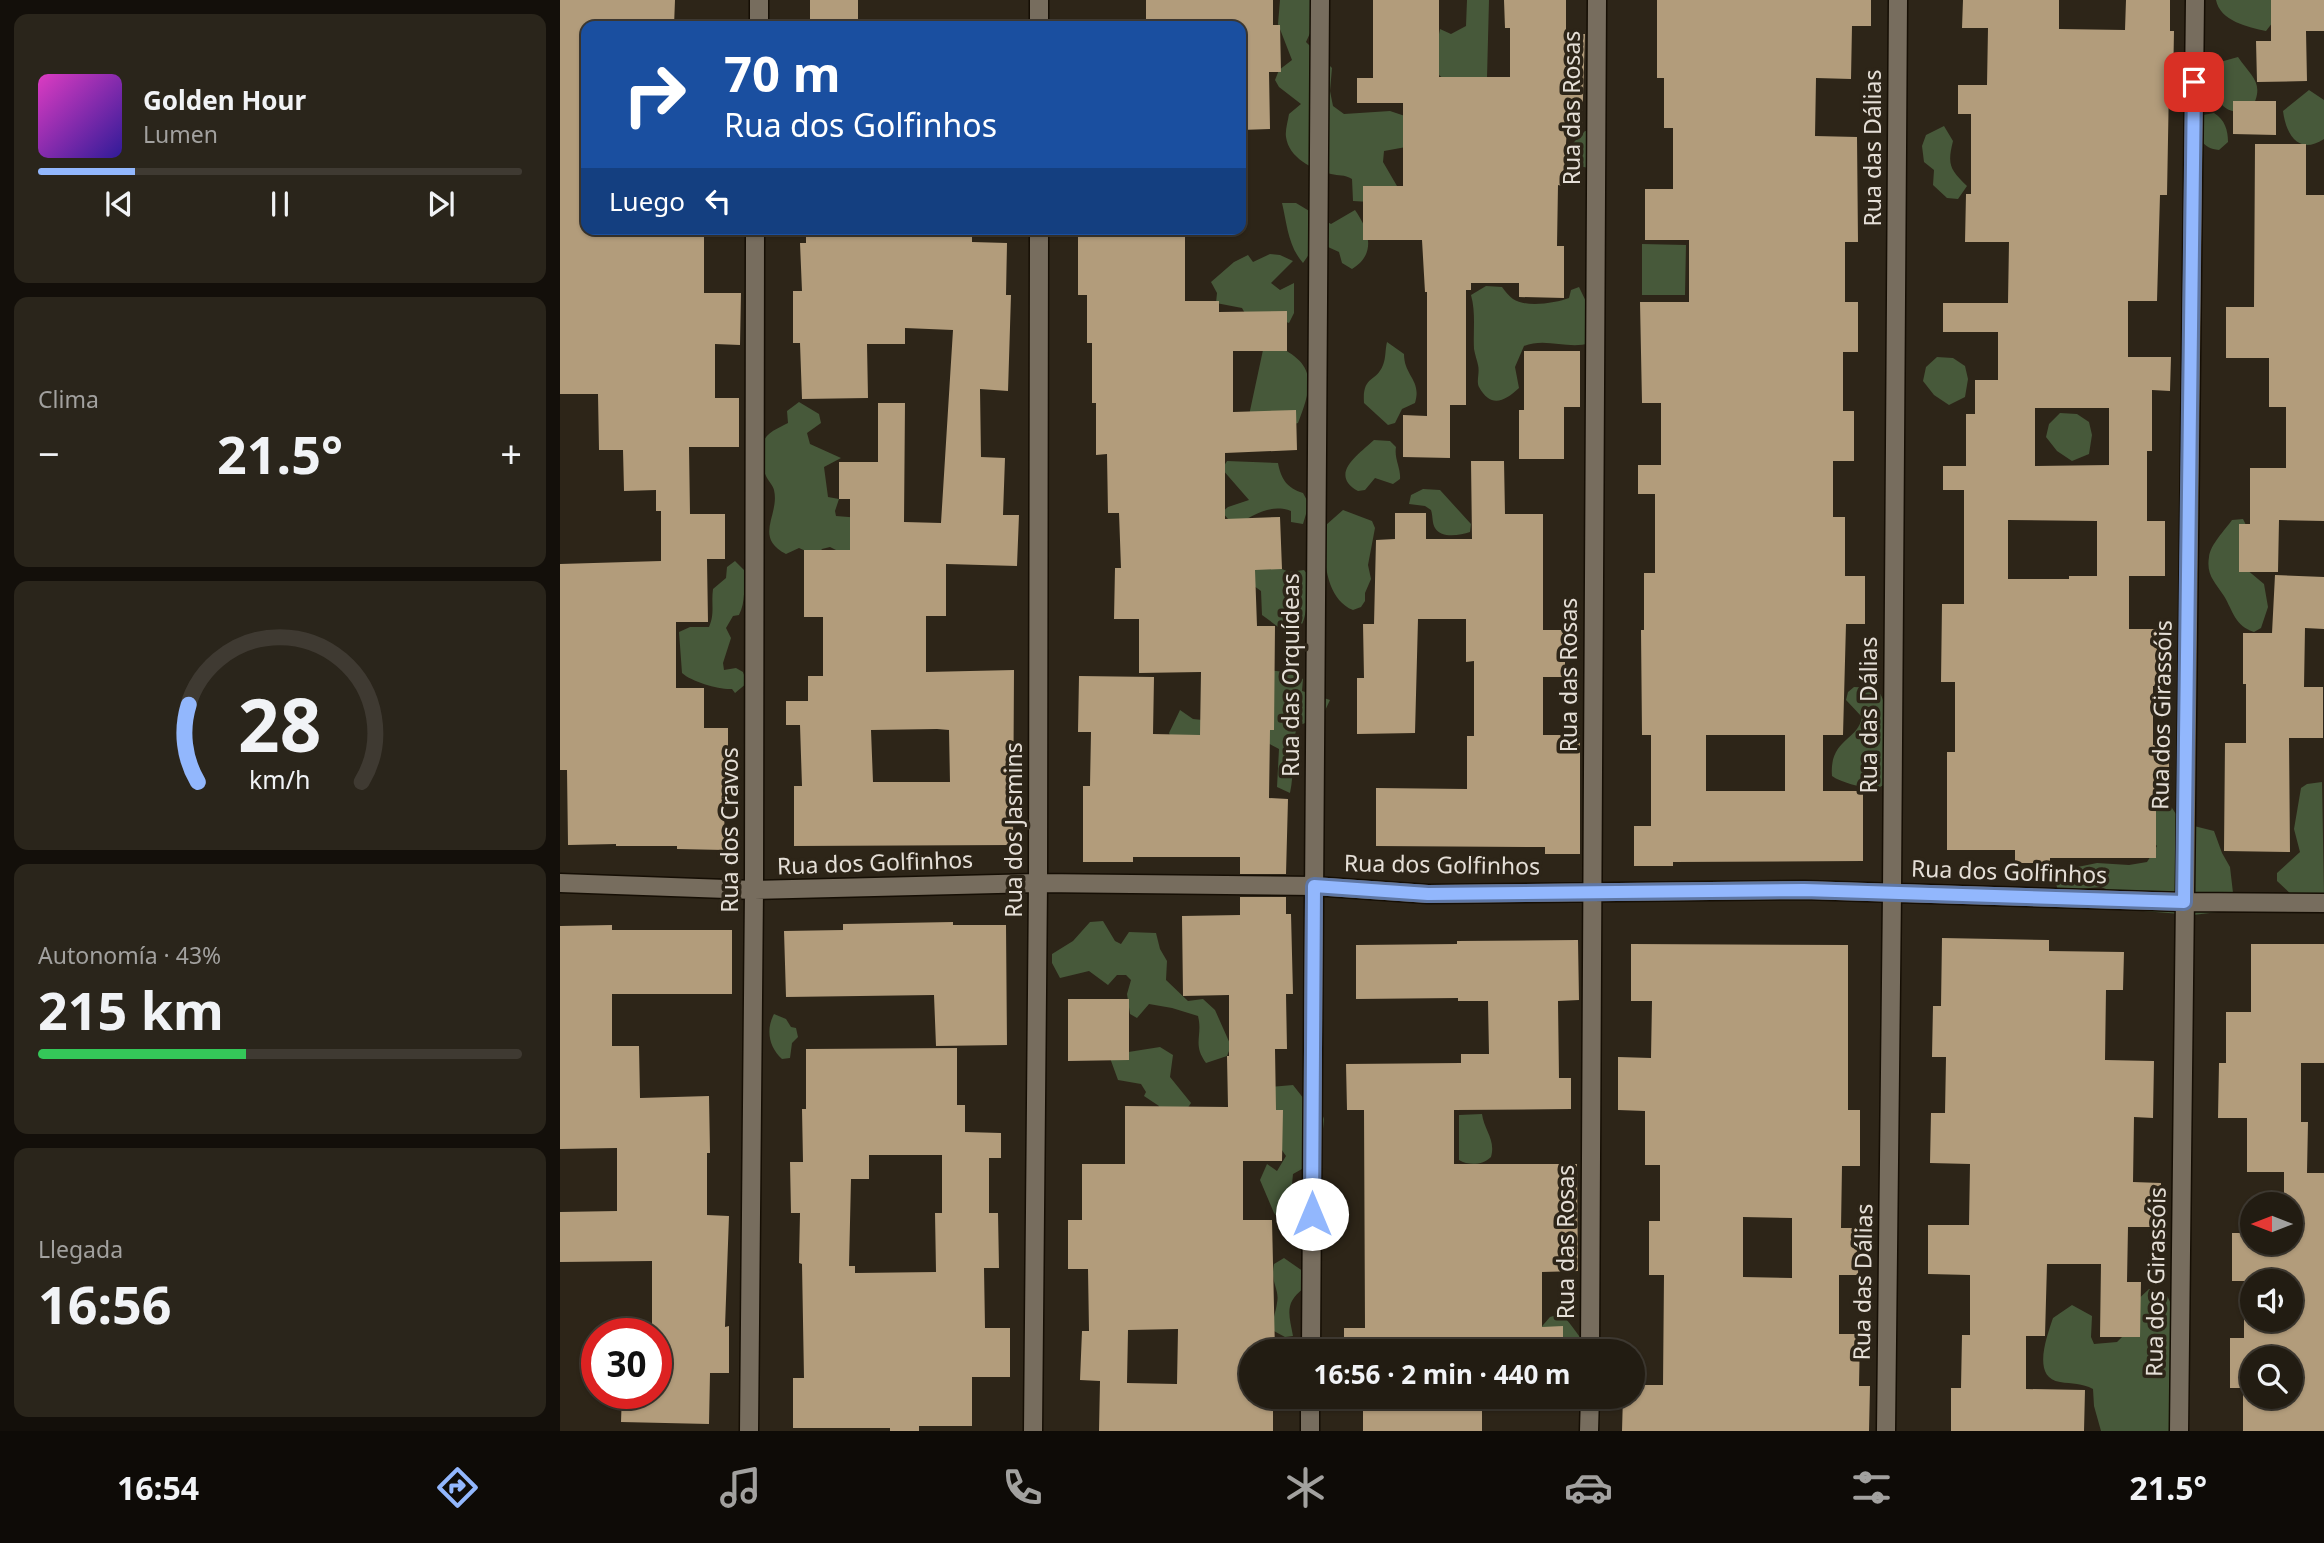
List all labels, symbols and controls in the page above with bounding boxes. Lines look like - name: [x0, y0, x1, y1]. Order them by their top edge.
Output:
- street label: Rua das Rosas: [1555, 31, 1587, 185]
- text: 70 m: [724, 40, 841, 106]
- icon: right: [609, 49, 700, 140]
- pin: [2164, 52, 2224, 112]
- icon: arrive: [2175, 63, 2213, 101]
- street label: Rua das Dálias: [1856, 70, 1888, 226]
- text: Golden Hour: [143, 82, 306, 118]
- text: Rua dos Golfinhos: [724, 103, 997, 146]
- text: Lumen: [143, 118, 218, 150]
- icon: left: [699, 182, 737, 220]
- text: Luego: [609, 183, 685, 219]
- icon: previous: [100, 185, 138, 223]
- icon: pause: [261, 185, 299, 223]
- icon: next: [422, 185, 460, 223]
- text: Clima: [38, 383, 99, 415]
- text: 21.5°: [217, 418, 343, 489]
- text: −: [38, 427, 60, 479]
- text: +: [500, 427, 522, 479]
- street label: Rua das Orquídeas: [1274, 573, 1306, 777]
- street label: Rua das Rosas: [1552, 598, 1584, 752]
- street label: Rua dos Girassóis: [2143, 620, 2179, 810]
- street label: Rua das Dálias: [1852, 637, 1884, 793]
- text: 28: [238, 674, 322, 773]
- street label: Rua dos Jasmins: [997, 742, 1029, 918]
- street label: Rua dos Cravos: [713, 747, 745, 913]
- text: km/h: [249, 761, 311, 795]
- street label: Rua dos Golfinhos: [776, 843, 974, 881]
- street label: Rua dos Golfinhos: [1344, 846, 1540, 882]
- street label: Rua dos Golfinhos: [1910, 852, 2108, 890]
- text: Autonomía · 43%: [38, 939, 221, 971]
- text: 215 km: [38, 974, 224, 1045]
- street label: Rua das Rosas: [1549, 1165, 1581, 1319]
- position arrow: [1275, 1177, 1349, 1251]
- street label: Rua dos Girassóis: [2137, 1187, 2173, 1377]
- north arrow: [2240, 1192, 2303, 1255]
- map controls: [2240, 1192, 2303, 1409]
- street label: Rua das Dálias: [1845, 1203, 1879, 1361]
- text: Llegada: [38, 1233, 123, 1265]
- text: 16:56: [38, 1268, 172, 1339]
- button: sound: [2240, 1269, 2303, 1332]
- speed limit sign: 30: [581, 1318, 672, 1409]
- button: search: [2240, 1346, 2303, 1409]
- text: 16:56 · 2 min · 440 m: [1314, 1356, 1570, 1392]
- icon: directions: [433, 1463, 482, 1512]
- icon: music: [716, 1463, 765, 1512]
- icon: phone: [998, 1463, 1047, 1512]
- icon: climate: [1281, 1463, 1330, 1512]
- icon: car: [1564, 1463, 1613, 1512]
- icon: filters: [1847, 1463, 1896, 1512]
- text: 16:54: [117, 1466, 199, 1509]
- text: 21.5°: [2130, 1466, 2207, 1509]

